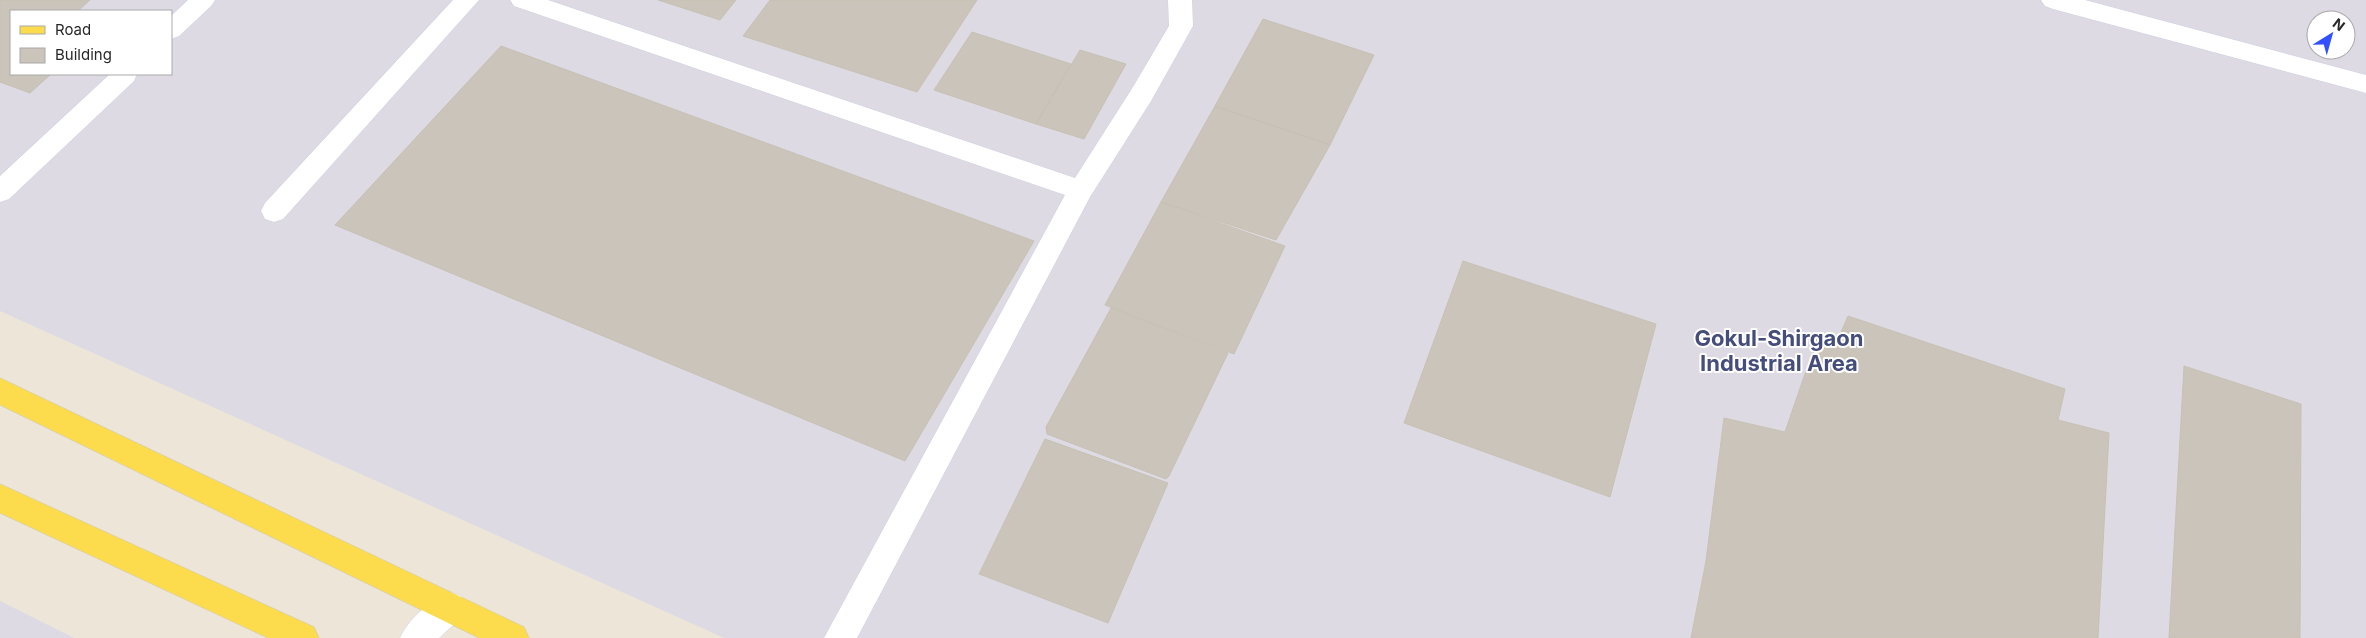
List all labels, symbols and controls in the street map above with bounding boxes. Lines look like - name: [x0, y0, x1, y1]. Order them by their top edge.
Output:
- legend: [10, 10, 172, 75]
- north arrow: [2306, 10, 2356, 60]
- text: N: [2330, 14, 2349, 34]
- text: Road: [55, 20, 91, 39]
- text: Building: [55, 45, 112, 64]
- district label: Gokul-Shirgaon Industrial Area: [1694, 325, 1864, 376]

